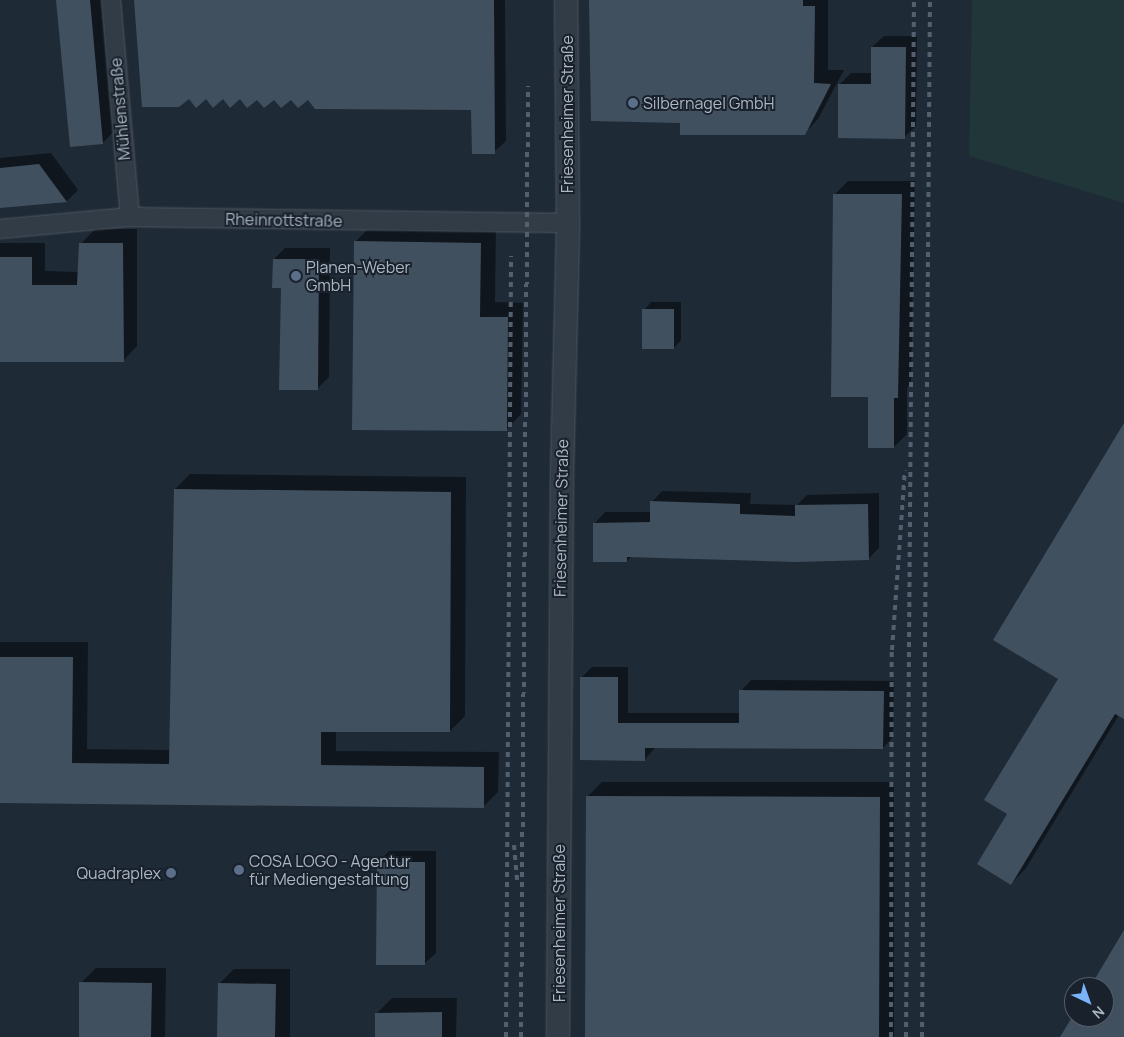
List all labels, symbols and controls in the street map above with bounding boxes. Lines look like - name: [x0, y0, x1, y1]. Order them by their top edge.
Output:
- street label: Friesenheimer Straße: [557, 35, 577, 193]
- street label: Mühlenstraße: [106, 57, 134, 161]
- place label: Silbernagel GmbH: [643, 93, 774, 113]
- marker: Silbernagel GmbH: [627, 97, 639, 109]
- street label: Rheinrottstraße: [225, 209, 343, 231]
- place label: Planen-Weber GmbH: [306, 257, 410, 295]
- marker: Planen-Weber GmbH: [290, 270, 302, 282]
- street label: Friesenheimer Straße: [550, 439, 572, 597]
- street label: Friesenheimer Straße: [549, 844, 569, 1002]
- place label: COSA LOGO - Agentur für Mediengestaltung: [249, 851, 411, 889]
- place label: Quadraplex: [77, 863, 161, 883]
- marker: COSA LOGO - Agentur für Mediengestaltung: [233, 864, 245, 876]
- marker: Quadraplex: [165, 867, 177, 879]
- north arrow: [1064, 977, 1114, 1027]
- text: N: [1089, 1002, 1109, 1023]

